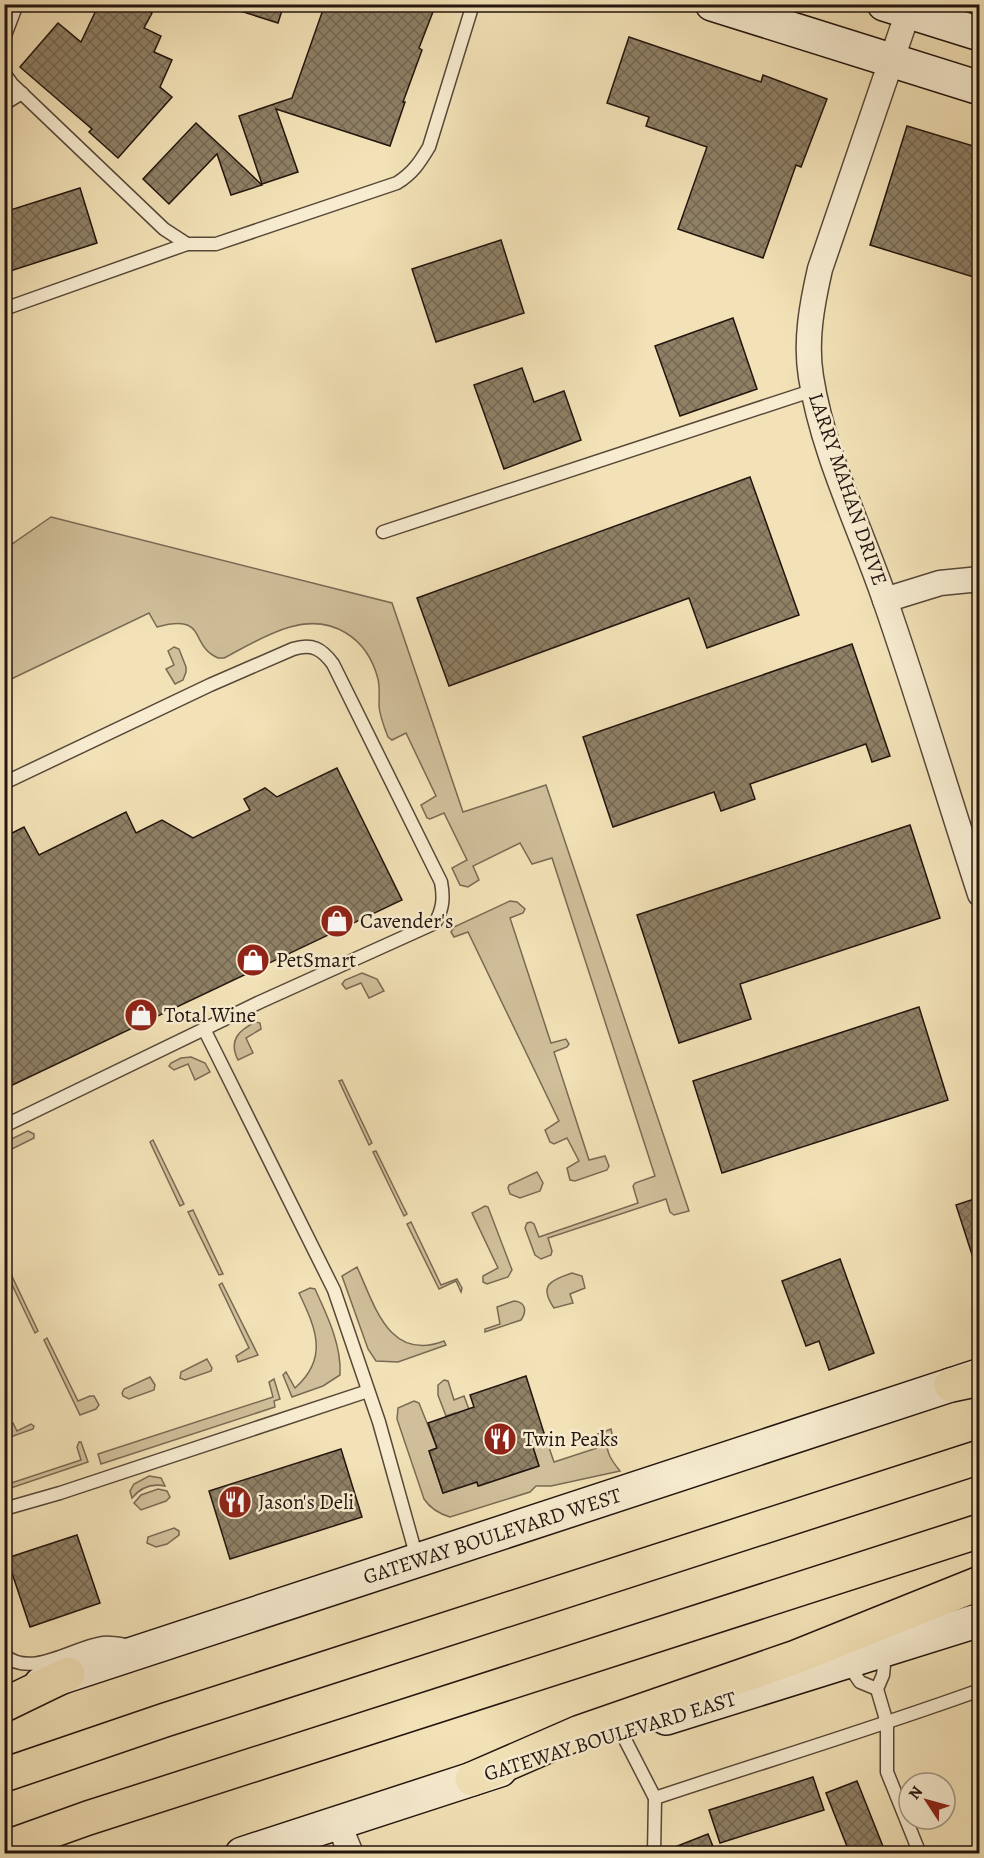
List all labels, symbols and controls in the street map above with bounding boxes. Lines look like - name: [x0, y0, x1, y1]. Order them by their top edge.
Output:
- street label: LARRY MAHAN DRIVE: [802, 389, 894, 589]
- shop icon: Cavender's: [319, 903, 355, 939]
- place label: Cavender's: [360, 907, 453, 935]
- shop icon: PetSmart: [235, 942, 271, 978]
- place label: PetSmart: [276, 946, 356, 974]
- shop icon: Total Wine: [123, 997, 159, 1033]
- place label: Total Wine: [164, 1001, 256, 1029]
- restaurant icon: Twin Peaks: [482, 1421, 518, 1457]
- place label: Twin Peaks: [523, 1425, 619, 1453]
- street label: GATEWAY BOULEVARD WEST: [359, 1481, 625, 1591]
- restaurant icon: Jason's Deli: [217, 1484, 253, 1520]
- place label: Jason's Deli: [258, 1488, 354, 1516]
- street label: GATEWAY BOULEVARD EAST: [480, 1684, 740, 1788]
- north arrow: [897, 1771, 957, 1831]
- text: N: [903, 1781, 928, 1804]

